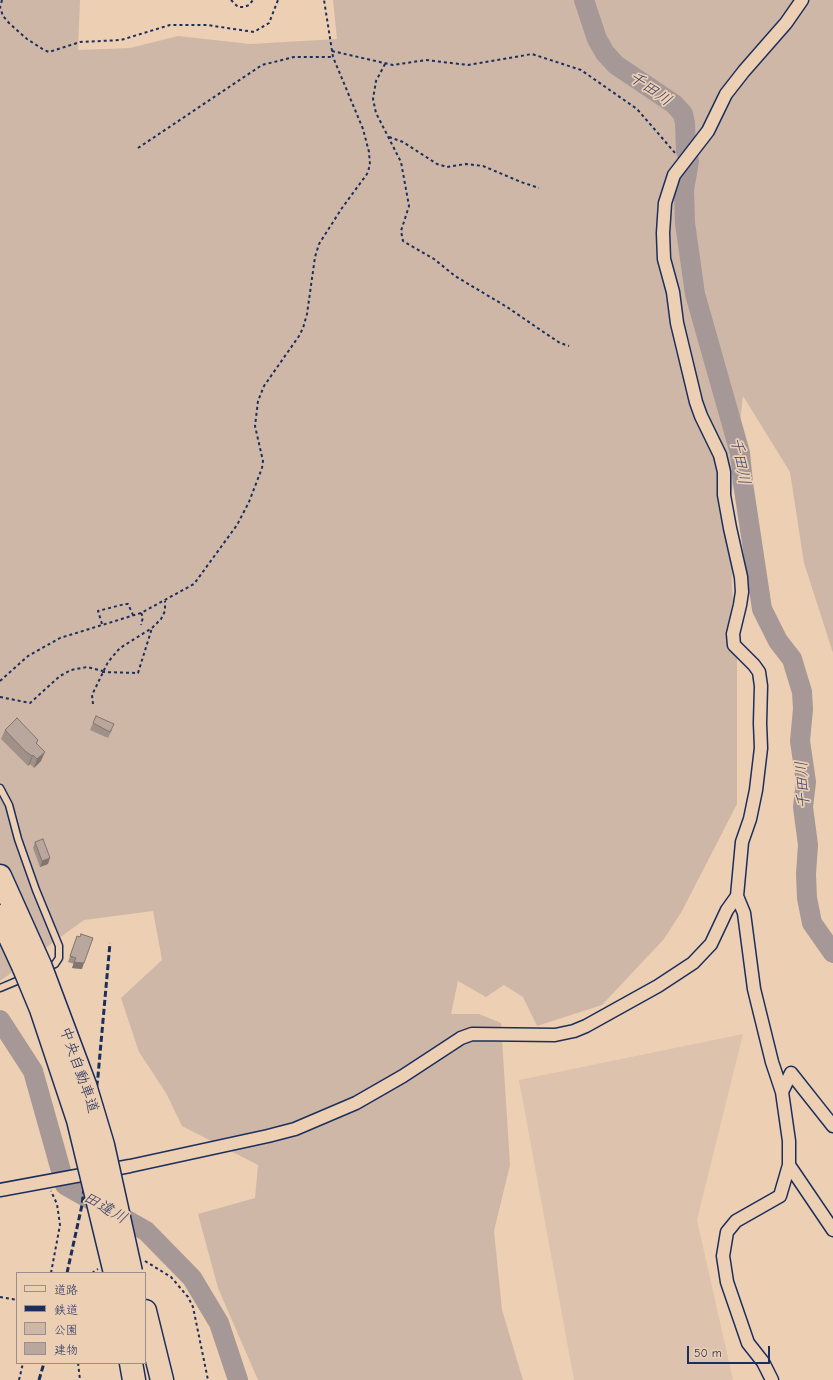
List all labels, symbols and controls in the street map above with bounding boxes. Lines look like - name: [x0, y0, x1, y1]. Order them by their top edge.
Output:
- water label: 千田川: [625, 67, 675, 111]
- water label: 千田川: [726, 436, 754, 486]
- water label: 千田川: [792, 761, 814, 809]
- street label: 中央自動車道: [56, 1025, 102, 1115]
- water label: 田違川: [79, 1188, 131, 1228]
- legend: [16, 1272, 146, 1364]
- text: 道路: [54, 1283, 78, 1297]
- text: 鉄道: [54, 1303, 78, 1317]
- text: 公園: [54, 1323, 78, 1337]
- scale bar: [689, 1338, 772, 1364]
- text: 建物: [54, 1343, 78, 1357]
- text: 50 m: [694, 1346, 722, 1360]

